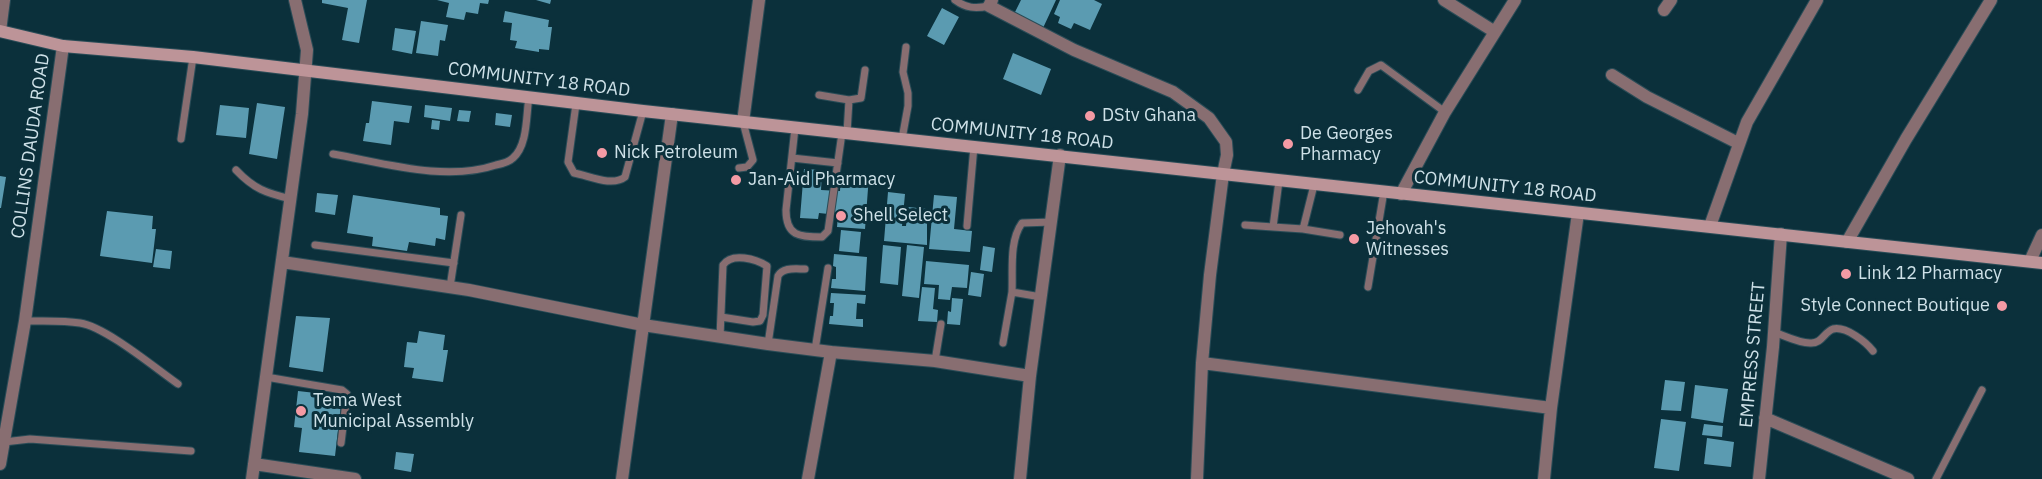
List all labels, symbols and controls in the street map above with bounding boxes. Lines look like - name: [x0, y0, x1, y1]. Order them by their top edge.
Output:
- street label: COLLINS DAUDA ROAD: [7, 52, 55, 240]
- street label: COMMUNITY 18 ROAD: [447, 58, 631, 102]
- place label: DStv Ghana: [1102, 105, 1196, 127]
- marker: DStv Ghana: [1083, 109, 1097, 123]
- street label: COMMUNITY 18 ROAD: [930, 114, 1114, 154]
- place label: De Georges Pharmacy: [1300, 123, 1393, 166]
- marker: De Georges Pharmacy: [1281, 137, 1295, 151]
- place label: Nick Petroleum: [614, 142, 738, 164]
- marker: Nick Petroleum: [595, 146, 609, 160]
- street label: COMMUNITY 18 ROAD: [1413, 167, 1597, 207]
- place label: Jan-Aid Pharmacy: [748, 169, 895, 191]
- marker: Jan-Aid Pharmacy: [729, 173, 743, 187]
- place label: Shell Select: [853, 205, 948, 227]
- marker: Shell Select: [834, 209, 848, 223]
- place label: Jehovah's Witnesses: [1366, 218, 1449, 260]
- marker: Jehovah's Witnesses: [1347, 232, 1361, 246]
- place label: Link 12 Pharmacy: [1858, 263, 2002, 285]
- marker: Link 12 Pharmacy: [1839, 267, 1853, 281]
- street label: EMPRESS STREET: [1736, 281, 1770, 429]
- place label: Style Connect Boutique: [1801, 295, 1990, 317]
- marker: Style Connect Boutique: [1995, 299, 2009, 313]
- place label: Tema West Municipal Assembly: [313, 390, 474, 432]
- marker: Tema West Municipal Assembly: [294, 404, 308, 418]

